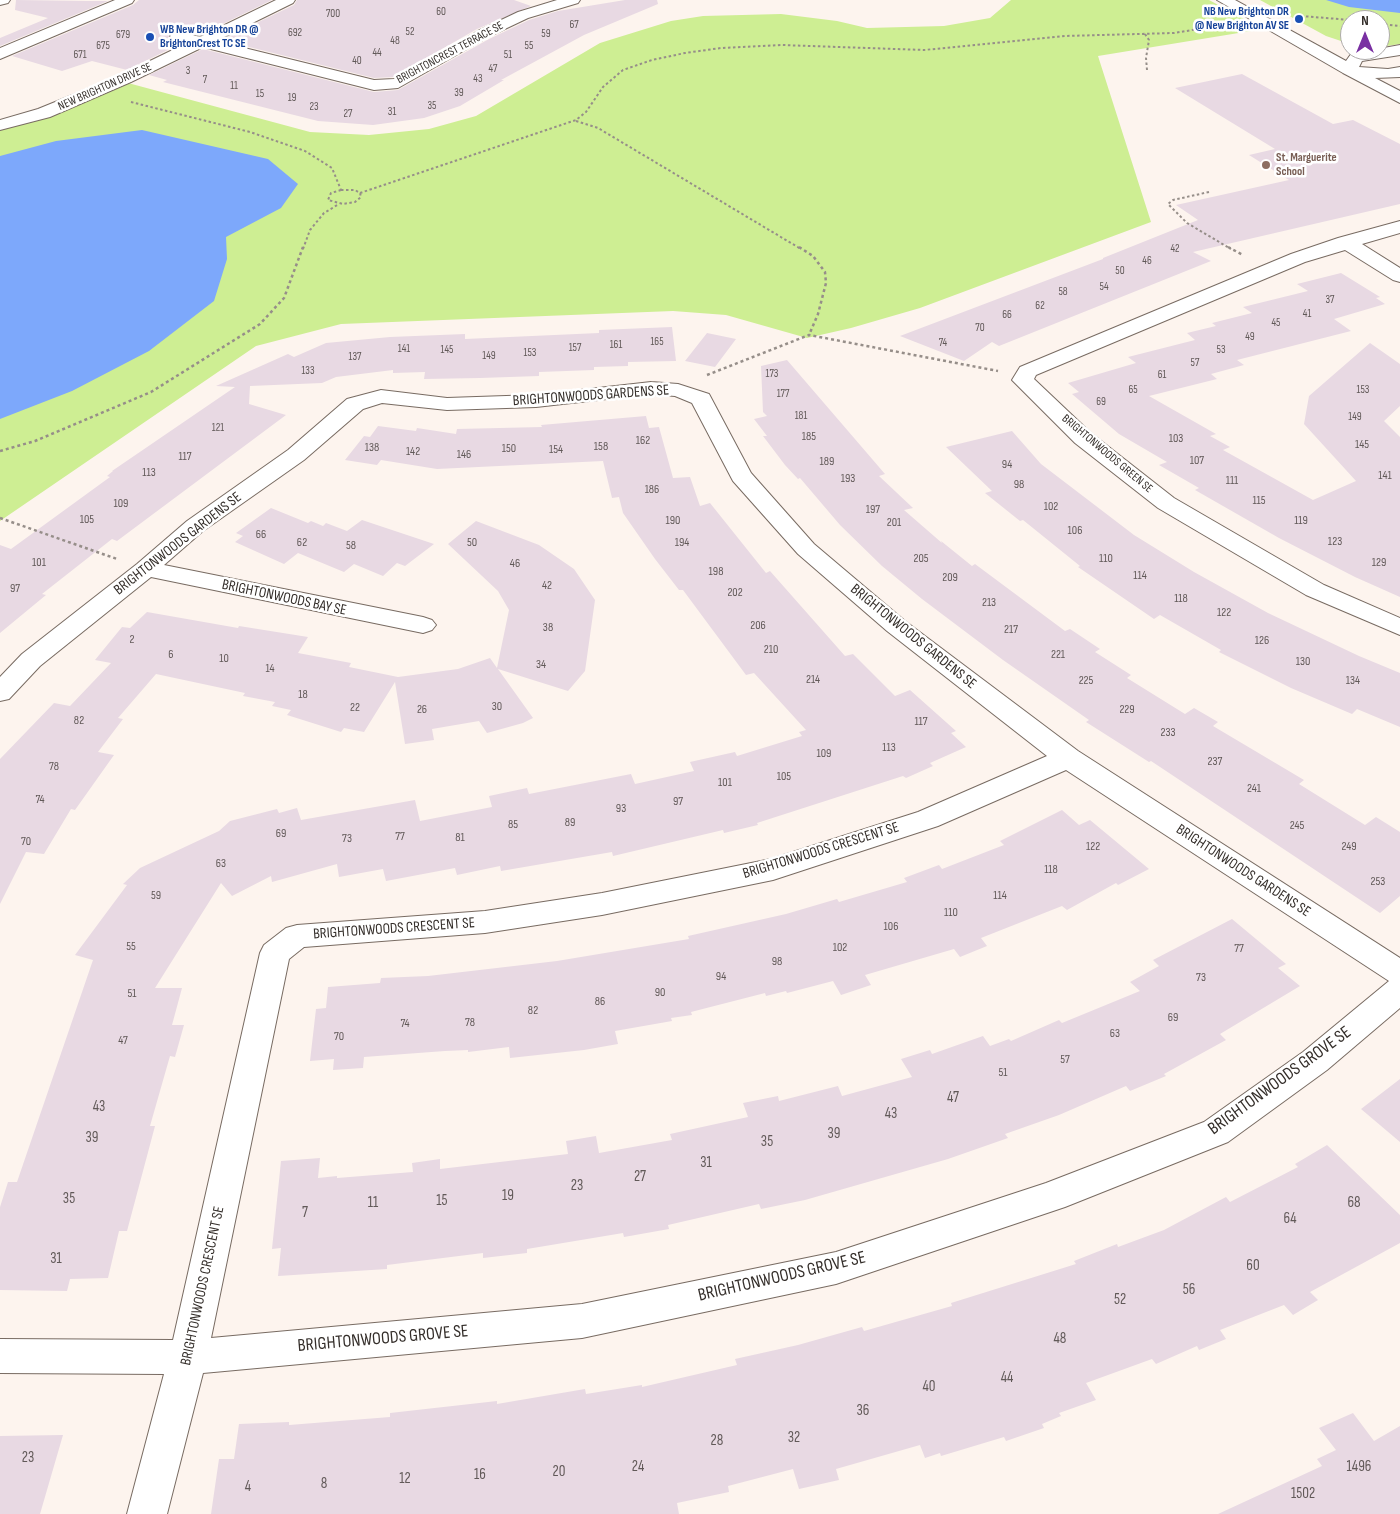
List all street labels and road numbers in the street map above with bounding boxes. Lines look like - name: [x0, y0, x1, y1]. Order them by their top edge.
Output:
- street label: BRIGHTONCREST TERRACE SE: [394, 19, 506, 87]
- street label: NEW BRIGHTON DRIVE SE: [56, 60, 154, 114]
- street label: BRIGHTONWOODS GARDENS SE: [512, 382, 670, 410]
- street label: BRIGHTONWOODS GREEN SE: [1059, 412, 1155, 496]
- street label: BRIGHTONWOODS GARDENS SE: [111, 489, 245, 599]
- street label: BRIGHTONWOODS BAY SE: [220, 576, 348, 620]
- street label: BRIGHTONWOODS GARDENS SE: [846, 581, 980, 693]
- street label: BRIGHTONWOODS CRESCENT SE: [741, 819, 901, 883]
- street label: BRIGHTONWOODS GARDENS SE: [1172, 821, 1314, 921]
- street label: BRIGHTONWOODS CRESCENT SE: [312, 914, 476, 944]
- street label: BRIGHTONWOODS GROVE SE: [1204, 1022, 1356, 1140]
- street label: BRIGHTONWOODS CRESCENT SE: [177, 1205, 229, 1367]
- street label: BRIGHTONWOODS GROVE SE: [696, 1247, 868, 1307]
- street label: BRIGHTONWOODS GROVE SE: [297, 1321, 469, 1357]

